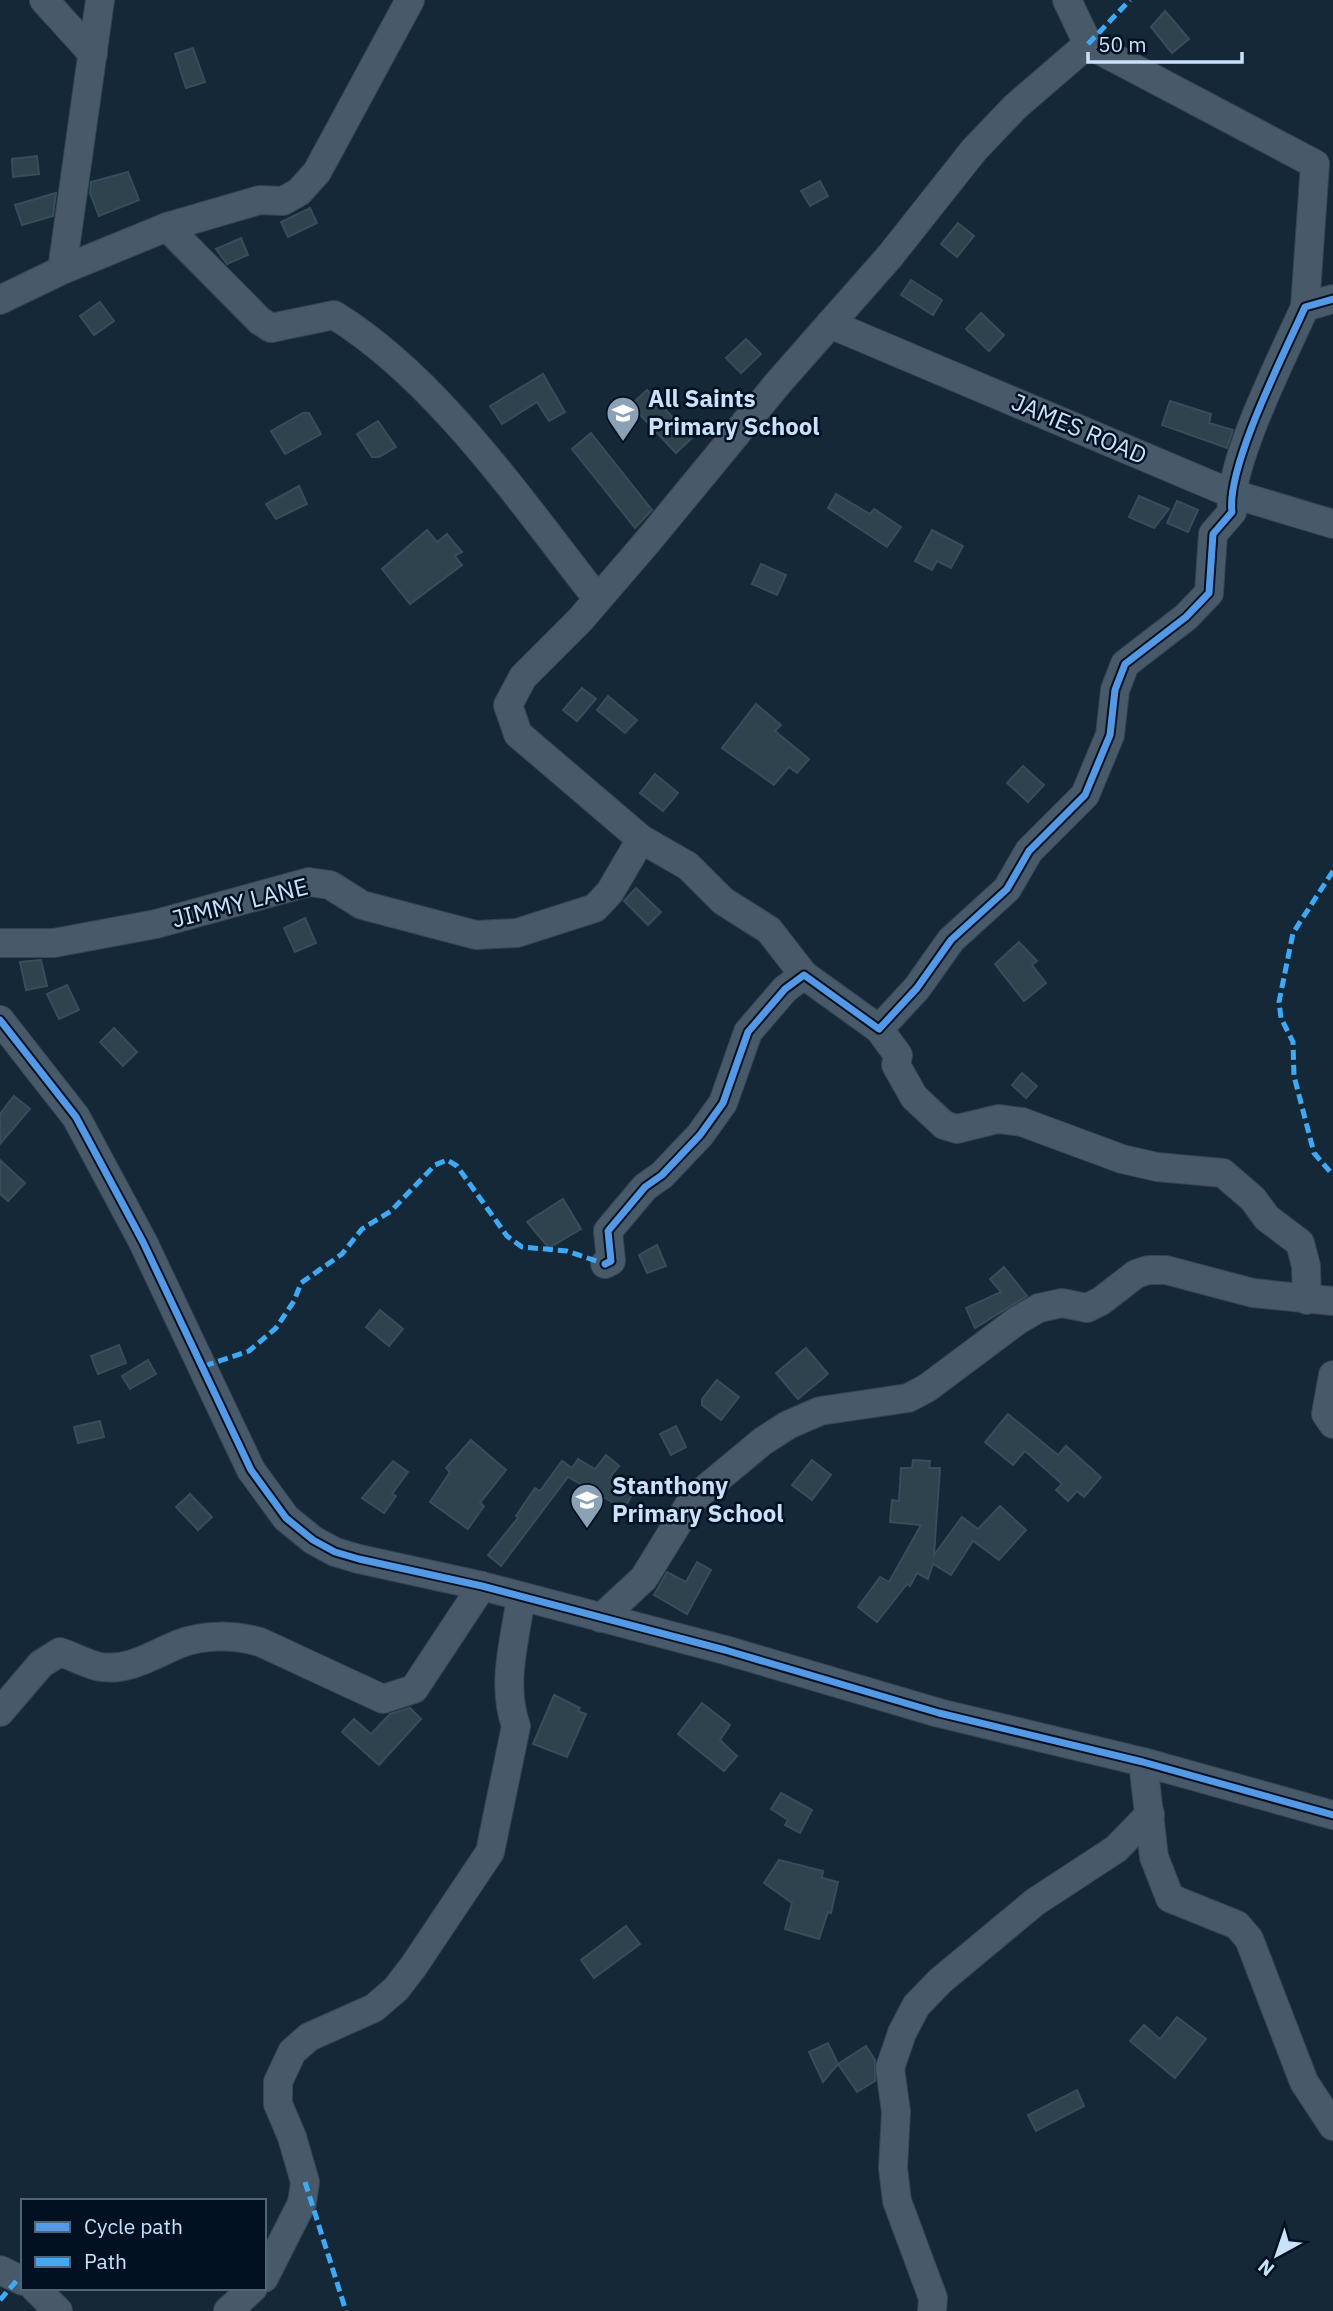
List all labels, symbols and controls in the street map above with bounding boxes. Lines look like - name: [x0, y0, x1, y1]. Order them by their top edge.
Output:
- scale bar: [1088, 21, 1242, 65]
- text: 50 m: [1098, 30, 1147, 58]
- place label: All Saints Primary School: [648, 382, 820, 442]
- street label: JAMES ROAD: [1007, 385, 1152, 471]
- school or university icon: All Saints Primary School: [604, 394, 642, 443]
- street label: JIMMY LANE: [168, 870, 311, 934]
- place label: Stanthony Primary School: [612, 1469, 784, 1529]
- school or university icon: Stanthony Primary School: [568, 1481, 606, 1530]
- legend: [21, 2199, 266, 2290]
- text: Cycle path: [84, 2212, 183, 2240]
- north arrow: [1242, 2220, 1312, 2290]
- text: Path: [84, 2247, 127, 2275]
- text: N: [1253, 2254, 1279, 2282]

